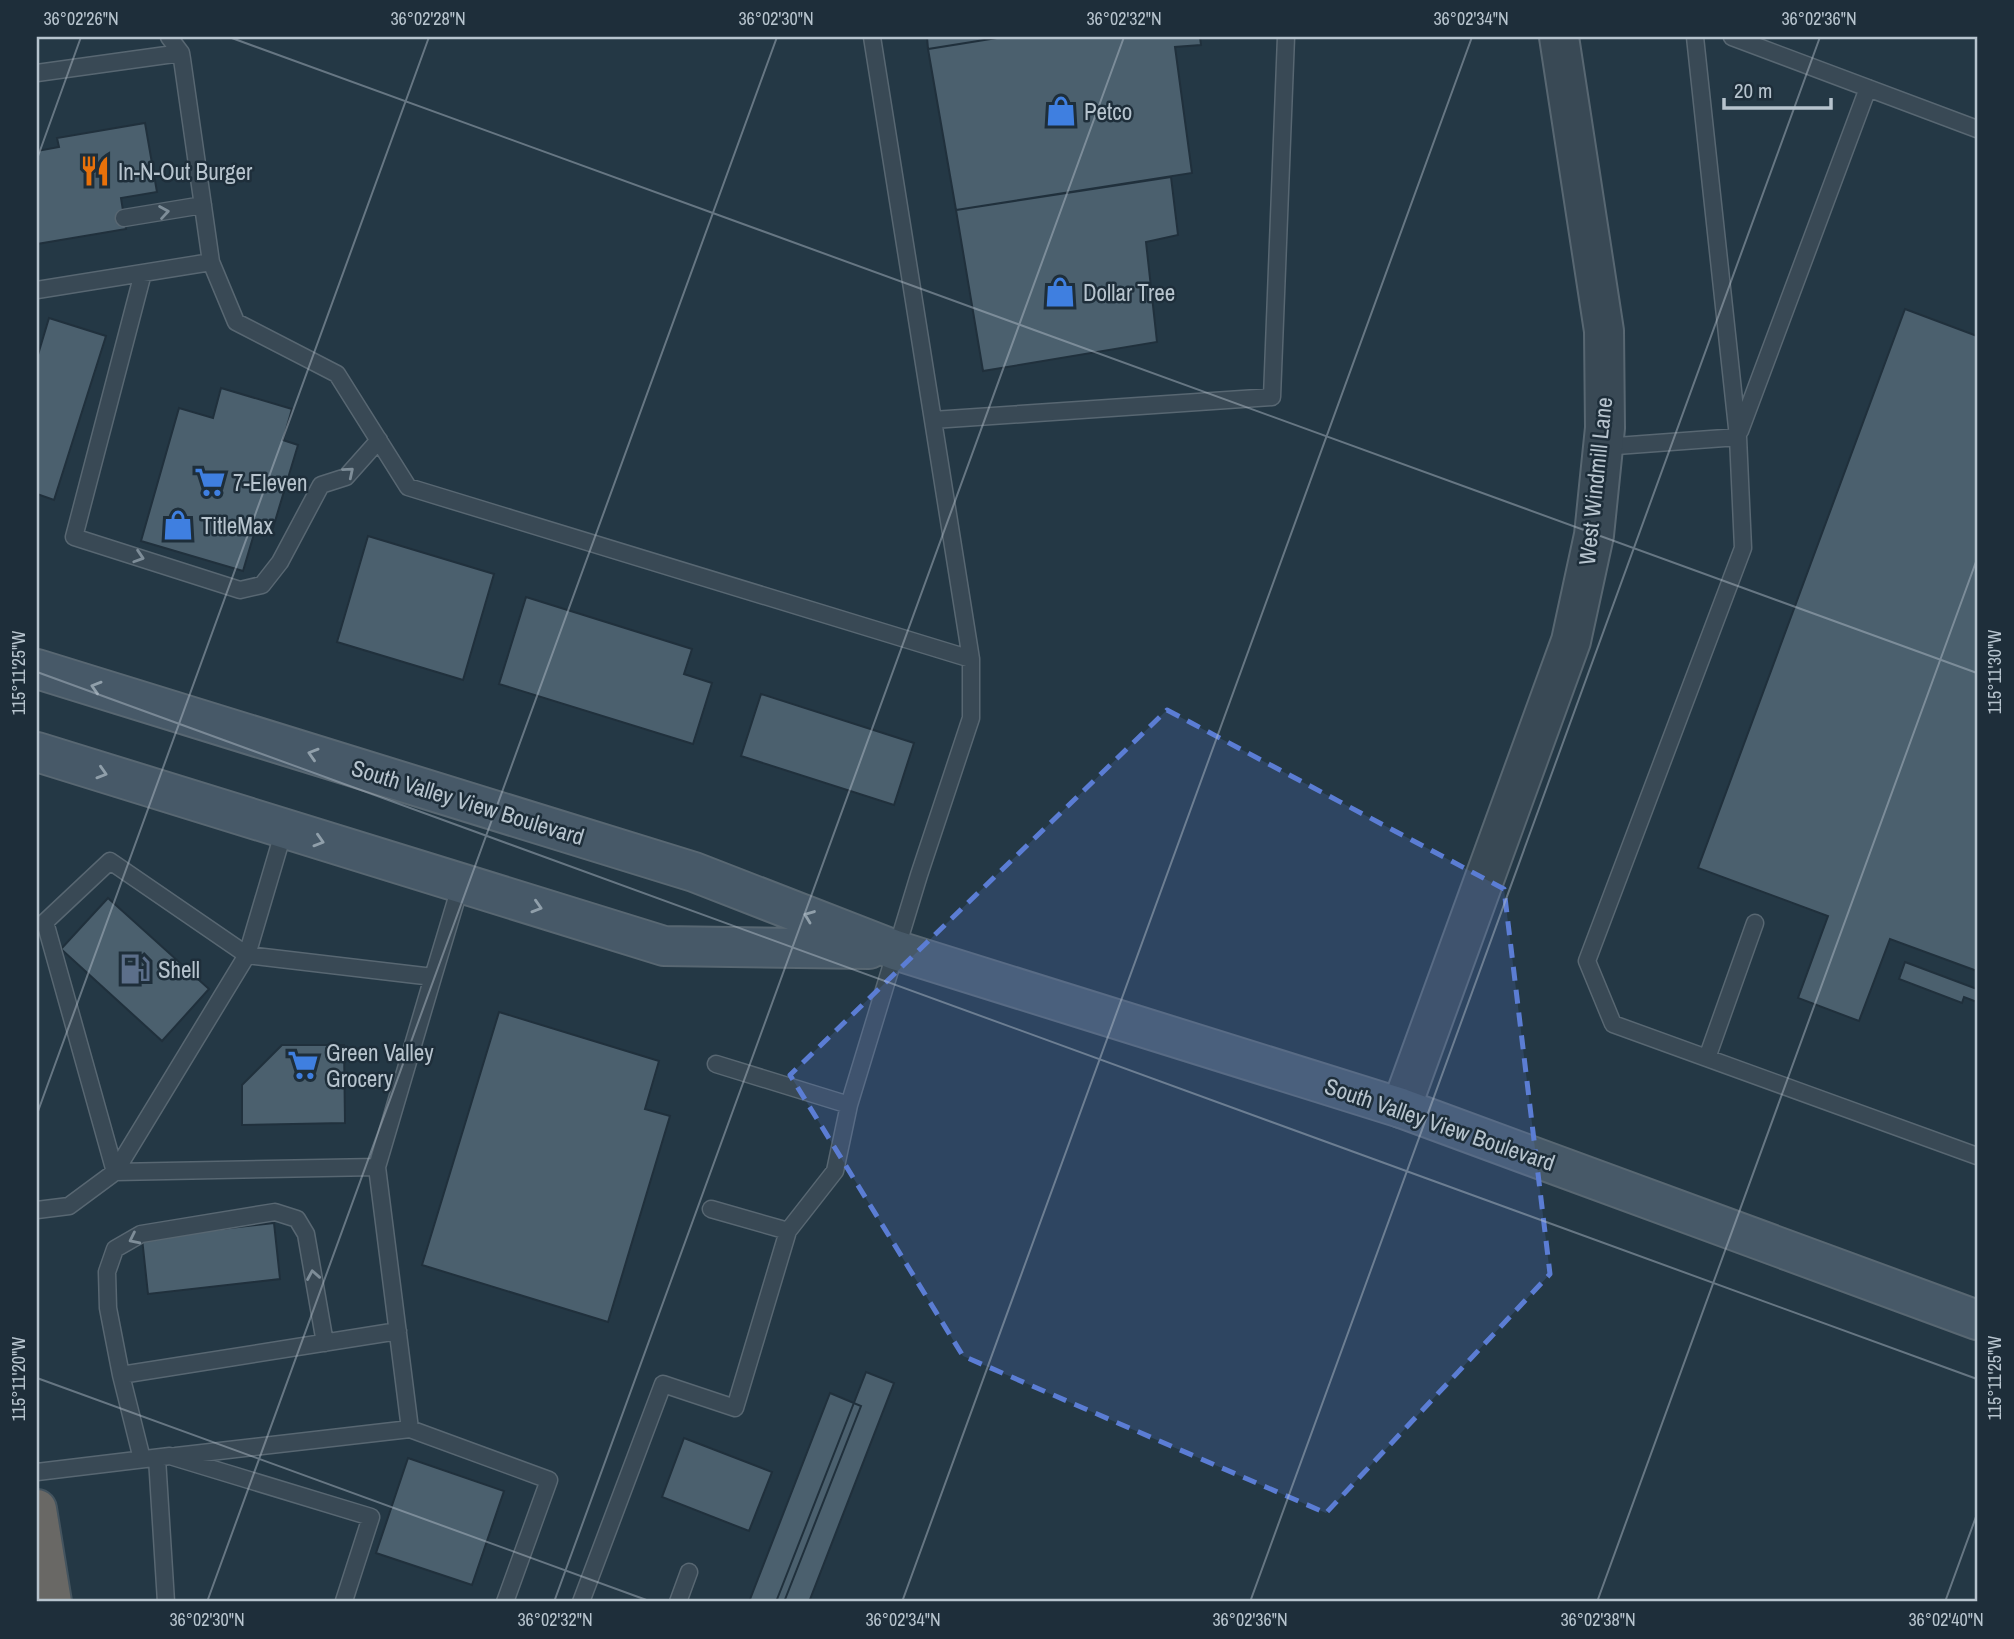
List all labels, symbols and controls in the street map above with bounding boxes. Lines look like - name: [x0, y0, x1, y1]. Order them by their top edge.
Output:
- text: 36°02'26"N: [43, 6, 119, 31]
- text: 36°02'28"N: [390, 6, 466, 31]
- text: 36°02'30"N: [738, 6, 814, 31]
- text: 36°02'32"N: [1086, 6, 1162, 31]
- text: 36°02'34"N: [1433, 6, 1509, 31]
- text: 36°02'36"N: [1781, 6, 1857, 31]
- scale bar: [1724, 66, 1830, 110]
- text: 20 m: [1734, 76, 1772, 105]
- shop icon: Petco: [1044, 94, 1078, 128]
- place label: Petco: [1084, 96, 1132, 127]
- restaurant icon: In-N-Out Burger: [78, 154, 112, 188]
- place label: In-N-Out Burger: [118, 156, 253, 187]
- one-way arrow: [158, 204, 169, 219]
- shop icon: Dollar Tree: [1043, 275, 1077, 309]
- place label: Dollar Tree: [1083, 277, 1175, 308]
- street label: West Windmill Lane: [1571, 396, 1619, 566]
- supermarket icon: 7-Eleven: [193, 465, 227, 499]
- place label: 7-Eleven: [233, 467, 307, 498]
- one-way arrow: [341, 467, 354, 480]
- shop icon: TitleMax: [161, 508, 195, 542]
- place label: TitleMax: [201, 510, 273, 541]
- one-way arrow: [133, 549, 145, 564]
- text: 115°11'30"W: [1982, 630, 2007, 714]
- text: 115°11'25"W: [6, 631, 31, 715]
- one-way arrow: [90, 681, 102, 696]
- one-way arrow: [307, 748, 319, 763]
- street label: South Valley View Boulevard: [348, 752, 588, 852]
- one-way arrow: [96, 764, 108, 779]
- one-way arrow: [313, 832, 325, 847]
- one-way arrow: [530, 899, 542, 914]
- one-way arrow: [803, 911, 815, 925]
- fuel station icon: Shell: [118, 952, 152, 986]
- place label: Shell: [158, 954, 200, 985]
- place label: Green Valley Grocery: [326, 1037, 434, 1094]
- supermarket icon: Green Valley Grocery: [286, 1048, 320, 1082]
- street label: South Valley View Boulevard: [1321, 1070, 1559, 1178]
- one-way arrow: [128, 1231, 141, 1244]
- one-way arrow: [306, 1269, 321, 1281]
- text: 115°11'25"W: [1982, 1336, 2007, 1420]
- text: 115°11'20"W: [6, 1337, 31, 1421]
- text: 36°02'30"N: [169, 1607, 245, 1632]
- text: 36°02'32"N: [517, 1607, 593, 1632]
- text: 36°02'34"N: [865, 1607, 941, 1632]
- text: 36°02'36"N: [1212, 1607, 1288, 1632]
- text: 36°02'38"N: [1560, 1607, 1636, 1632]
- text: 36°02'40"N: [1908, 1607, 1984, 1632]

